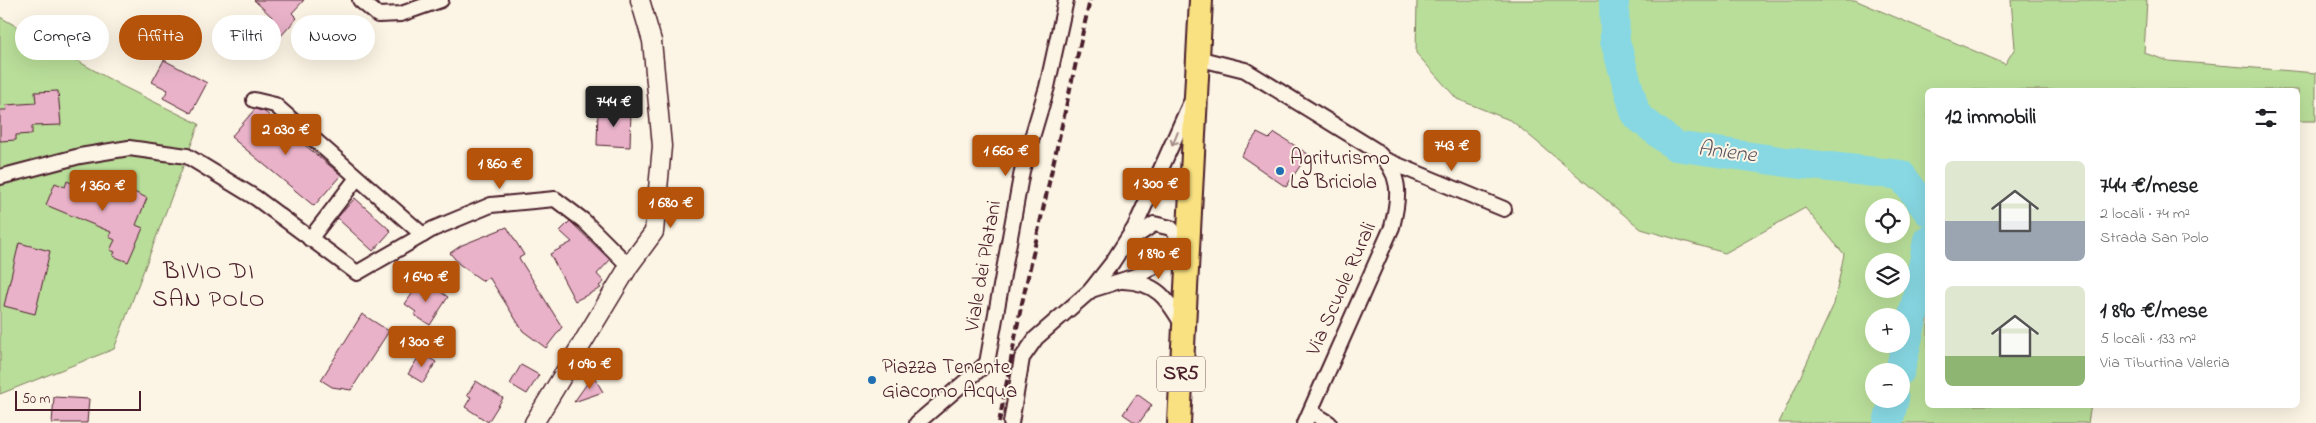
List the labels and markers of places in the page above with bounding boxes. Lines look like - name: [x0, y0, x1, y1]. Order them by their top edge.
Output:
- pin: 744 €: [579, 86, 649, 128]
- pin: 2 030 €: [240, 114, 332, 156]
- pin: 743 €: [1417, 130, 1487, 172]
- pin: 1 660 €: [960, 134, 1052, 177]
- place label: Agriturismo La Briciola: [1290, 144, 1390, 198]
- pin: 1 860 €: [454, 148, 546, 190]
- marker: Agriturismo La Briciola: [1274, 165, 1286, 177]
- pin: 1 300 €: [1110, 168, 1202, 210]
- pin: 1 360 €: [57, 170, 149, 212]
- pin: 1 680 €: [625, 186, 717, 229]
- pin: 1 890 €: [1113, 238, 1205, 280]
- pin: 1 640 €: [380, 260, 472, 303]
- pin: 1 300 €: [376, 326, 468, 368]
- pin: 1 090 €: [544, 348, 636, 390]
- place label: Piazza Tenente Giacomo Acqua: [882, 353, 1017, 407]
- marker: Piazza Tenente Giacomo Acqua: [866, 374, 878, 386]

